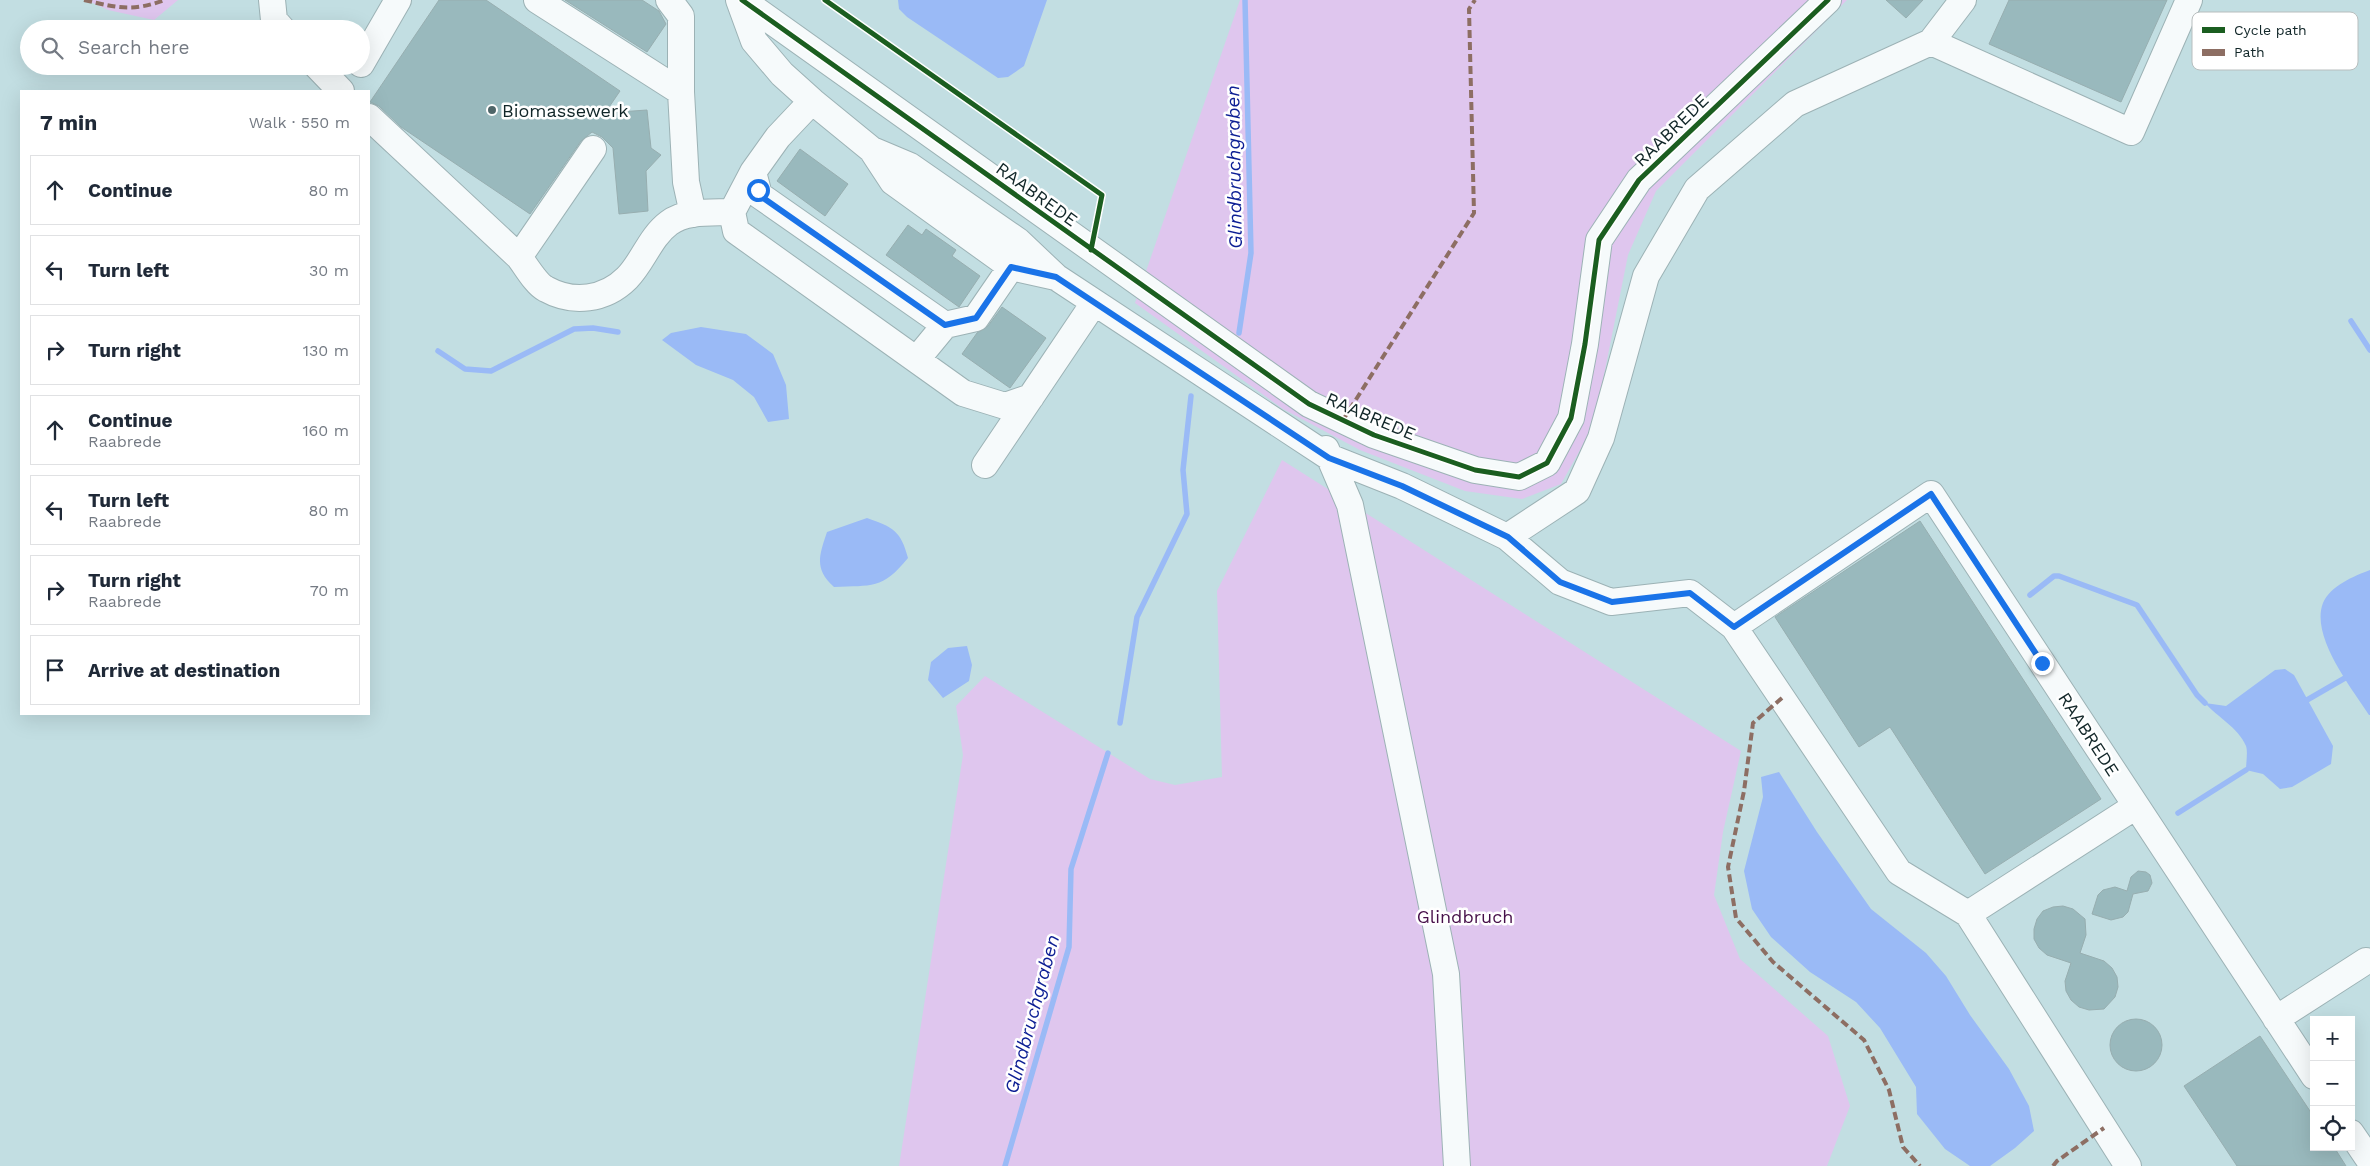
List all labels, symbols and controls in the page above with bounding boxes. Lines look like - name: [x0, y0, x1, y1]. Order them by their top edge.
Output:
- legend: [2192, 12, 2358, 70]
- search box: [20, 20, 370, 75]
- text: Cycle path: [2234, 22, 2307, 38]
- icon: search: [38, 34, 66, 62]
- text: Search here: [78, 36, 189, 59]
- text: Path: [2234, 44, 2265, 60]
- water label: Glindbruchgraben: [1221, 85, 1247, 249]
- street label: RAABREDE: [1629, 89, 1713, 171]
- place label: Biomassewerk: [502, 100, 629, 121]
- marker: Biomassewerk: [486, 104, 498, 116]
- text: 7 min: [40, 110, 97, 135]
- text: Walk · 550 m: [249, 113, 350, 132]
- street label: RAABREDE: [992, 157, 1082, 231]
- icon: ahead: [41, 176, 69, 204]
- text: Continue: [88, 179, 172, 202]
- route start: [747, 179, 770, 202]
- text: 80 m: [308, 181, 349, 200]
- icon: left: [41, 256, 69, 284]
- text: Turn left: [88, 259, 169, 282]
- text: 30 m: [309, 261, 349, 280]
- icon: right: [41, 336, 69, 364]
- text: Turn right: [88, 339, 181, 362]
- text: 130 m: [303, 341, 349, 360]
- street label: RAABREDE: [1323, 388, 1419, 444]
- text: Continue: [88, 409, 172, 432]
- icon: ahead: [41, 416, 69, 444]
- text: 160 m: [302, 421, 349, 440]
- text: Raabrede: [88, 432, 162, 451]
- text: Turn left: [88, 489, 169, 512]
- icon: left: [41, 496, 69, 524]
- text: 80 m: [308, 501, 349, 520]
- text: Raabrede: [88, 512, 162, 531]
- text: Turn right: [88, 569, 181, 592]
- icon: right: [41, 576, 69, 604]
- text: 70 m: [310, 581, 349, 600]
- text: Raabrede: [88, 592, 162, 611]
- route end: [2031, 652, 2054, 675]
- icon: arrive: [41, 656, 69, 684]
- text: Arrive at destination: [88, 659, 280, 682]
- street label: RAABREDE: [2054, 688, 2124, 780]
- park label: Glindbruch: [1417, 906, 1513, 927]
- water label: Glindbruchgraben: [1000, 932, 1064, 1096]
- map controls: [2310, 1016, 2355, 1151]
- button: +: [2310, 1016, 2355, 1061]
- button: −: [2310, 1061, 2355, 1106]
- button: locate: [2310, 1106, 2355, 1151]

